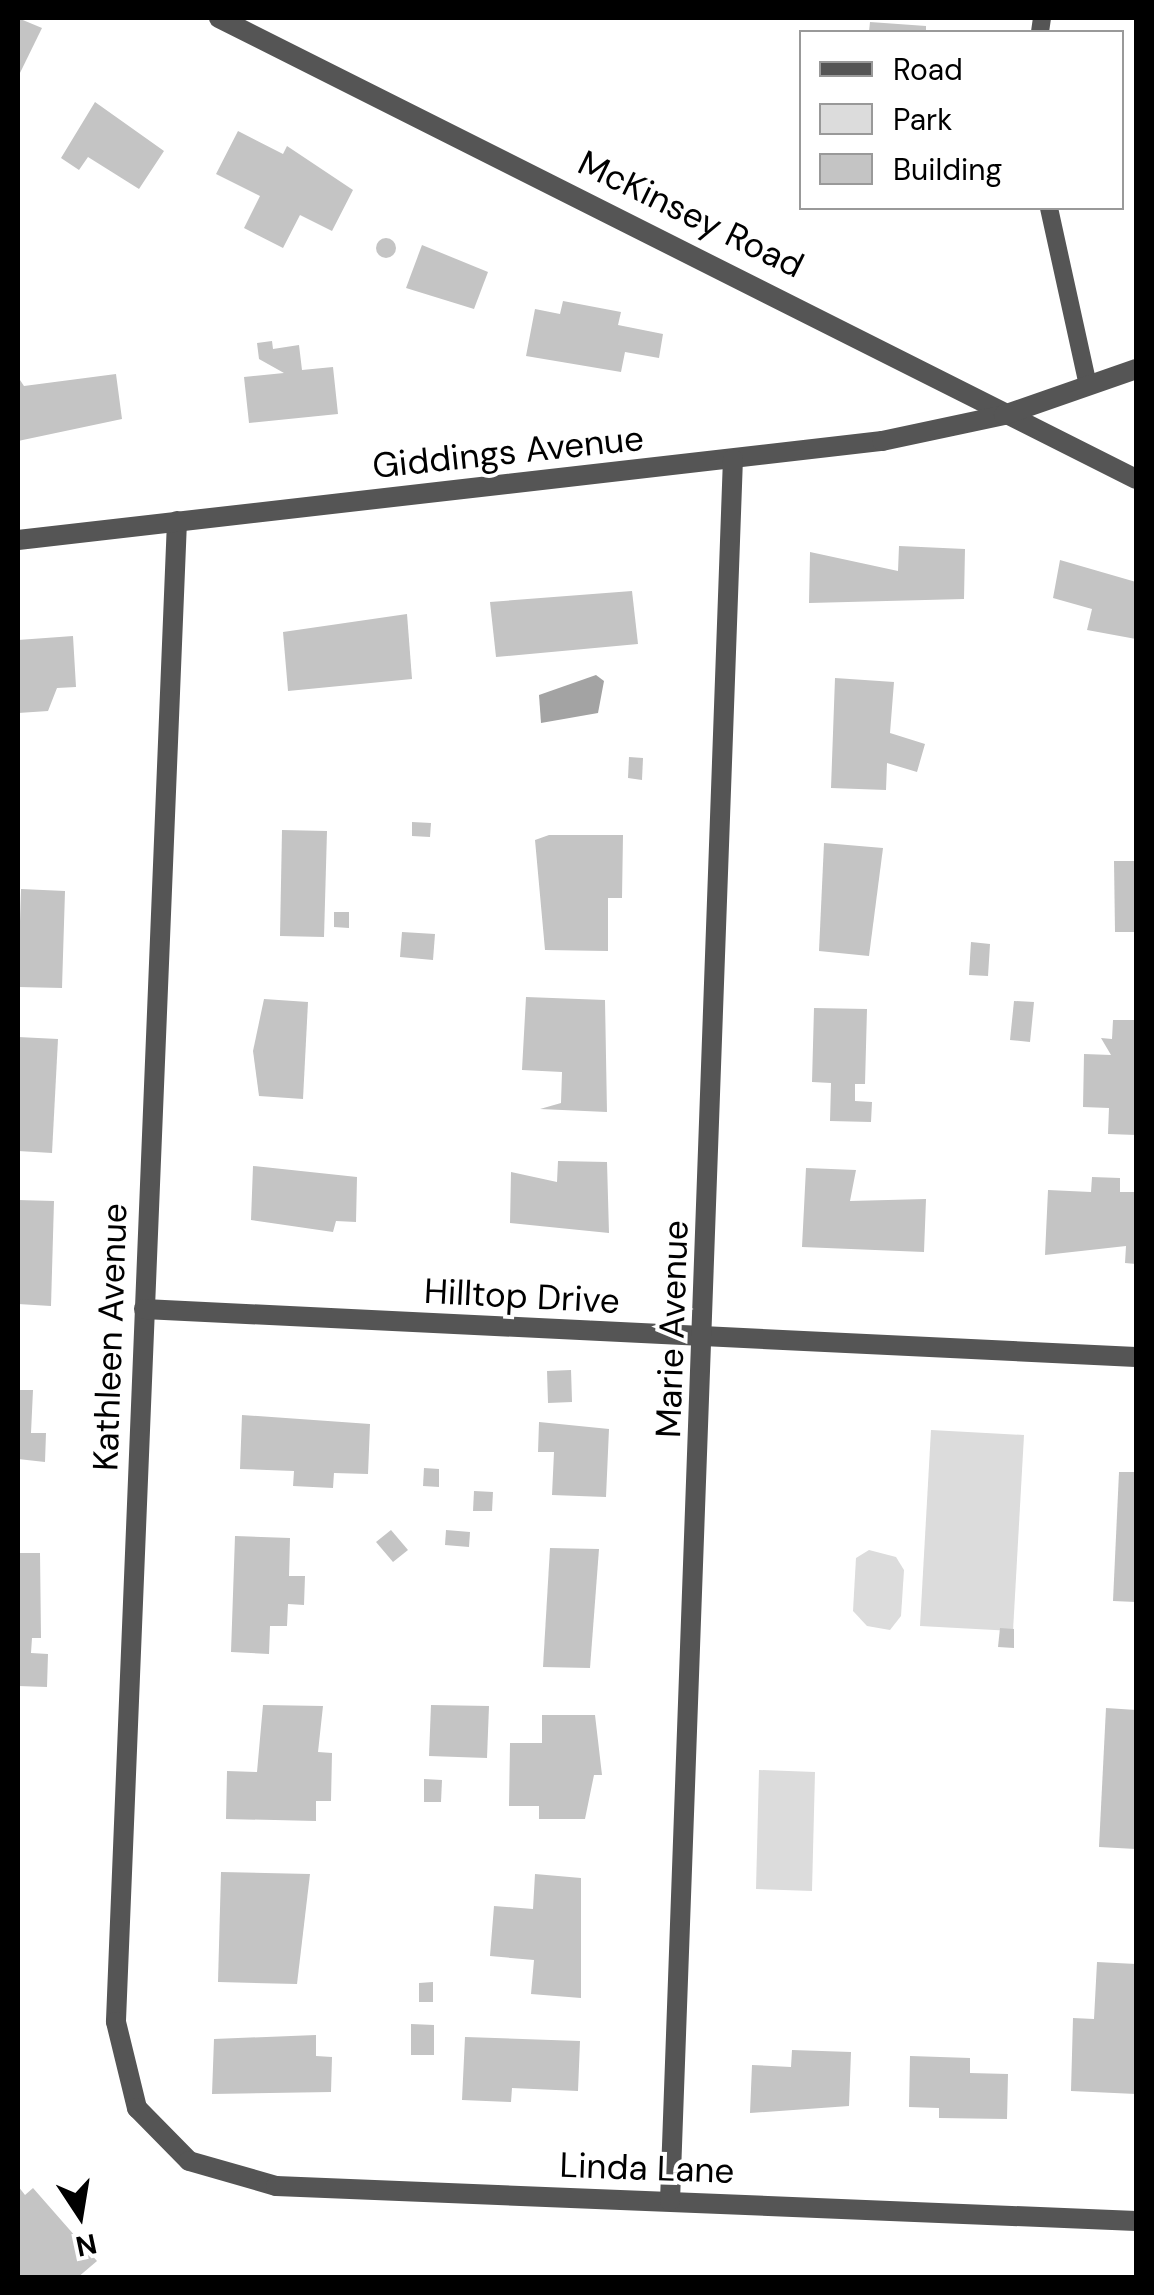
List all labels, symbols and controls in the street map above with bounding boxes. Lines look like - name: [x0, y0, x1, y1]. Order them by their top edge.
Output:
- legend: [799, 30, 1124, 210]
- text: Road: [893, 50, 963, 89]
- text: Park: [893, 100, 952, 139]
- street label: McKinsey Road: [572, 141, 810, 287]
- text: Building: [893, 150, 1002, 189]
- street label: Giddings Avenue: [370, 417, 646, 487]
- street label: Kathleen Avenue: [84, 1202, 136, 1472]
- street label: Marie Avenue: [647, 1219, 697, 1439]
- street label: Hilltop Drive: [423, 1270, 621, 1322]
- street label: Linda Lane: [559, 2144, 735, 2192]
- north arrow: [30, 2165, 130, 2265]
- text: N: [73, 2225, 100, 2265]

